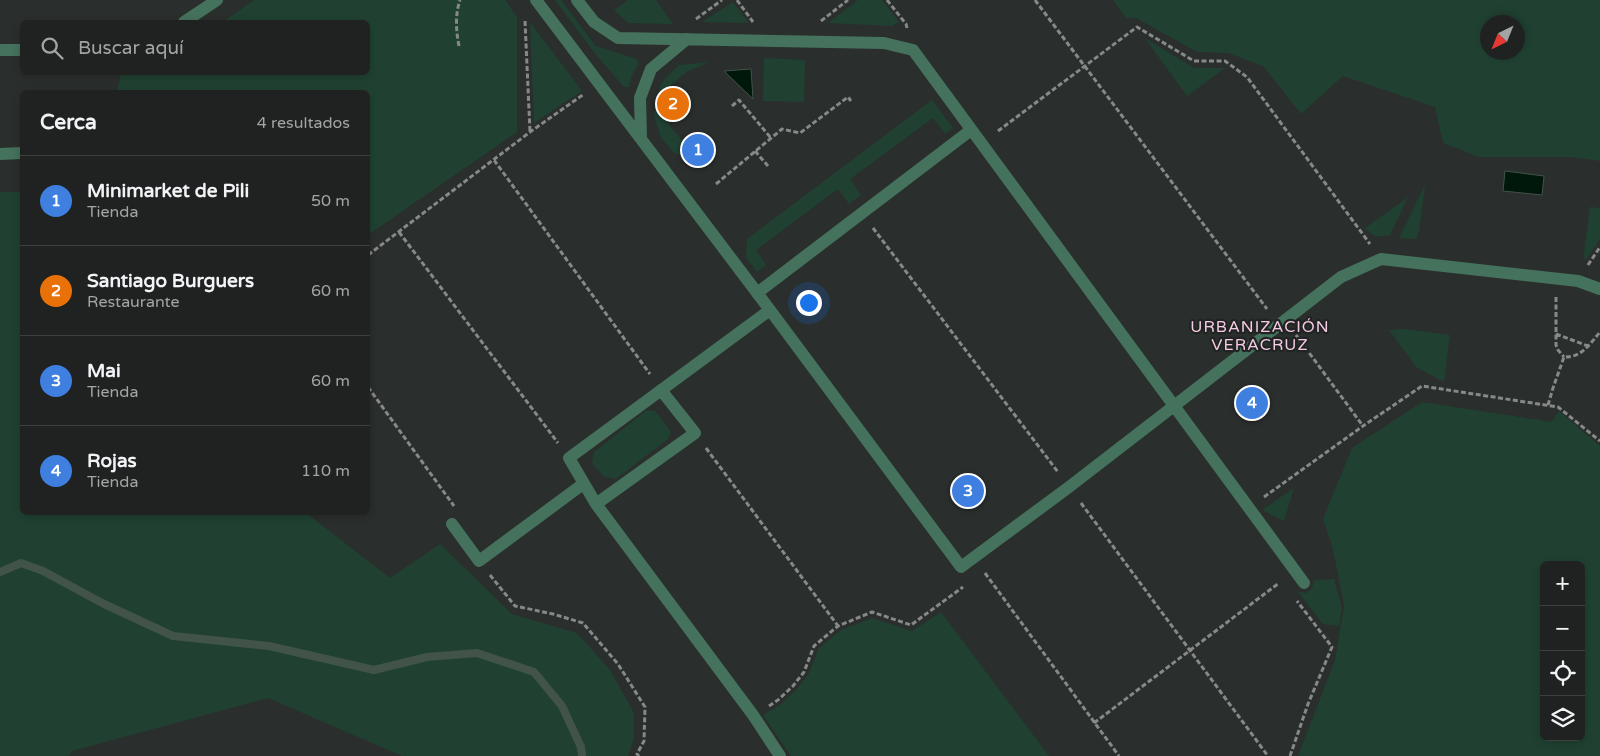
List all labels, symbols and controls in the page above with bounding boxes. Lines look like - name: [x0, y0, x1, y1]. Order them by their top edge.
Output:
- north arrow: [1480, 15, 1525, 60]
- search box: [20, 20, 370, 75]
- icon: search: [38, 34, 66, 62]
- text: Buscar aquí: [78, 37, 184, 59]
- pin: 2: [657, 85, 689, 123]
- text: Cerca: [40, 110, 97, 135]
- text: 4 resultados: [257, 113, 350, 133]
- pin: 1: [682, 131, 714, 169]
- text: Minimarket de Pili: [87, 180, 249, 202]
- text: 1: [51, 191, 61, 211]
- text: 50 m: [311, 191, 350, 211]
- text: Tienda: [87, 202, 138, 222]
- text: Santiago Burguers: [87, 270, 254, 292]
- text: 2: [51, 281, 61, 301]
- text: 60 m: [311, 281, 350, 301]
- your location: [796, 290, 822, 316]
- text: Restaurante: [87, 292, 180, 312]
- district label: URBANIZACIÓN VERACRUZ: [1190, 317, 1330, 355]
- text: Mai: [87, 360, 121, 382]
- text: 3: [51, 371, 61, 391]
- text: 60 m: [311, 371, 350, 391]
- text: Tienda: [87, 382, 138, 402]
- pin: 4: [1236, 384, 1268, 422]
- text: Rojas: [87, 450, 137, 472]
- text: 4: [51, 461, 61, 481]
- text: 110 m: [301, 461, 350, 481]
- text: Tienda: [87, 472, 138, 492]
- pin: 3: [952, 472, 984, 510]
- map controls: [1540, 561, 1585, 741]
- button: +: [1540, 561, 1585, 606]
- button: −: [1540, 606, 1585, 651]
- button: locate: [1540, 651, 1585, 696]
- button: layers: [1540, 696, 1585, 741]

